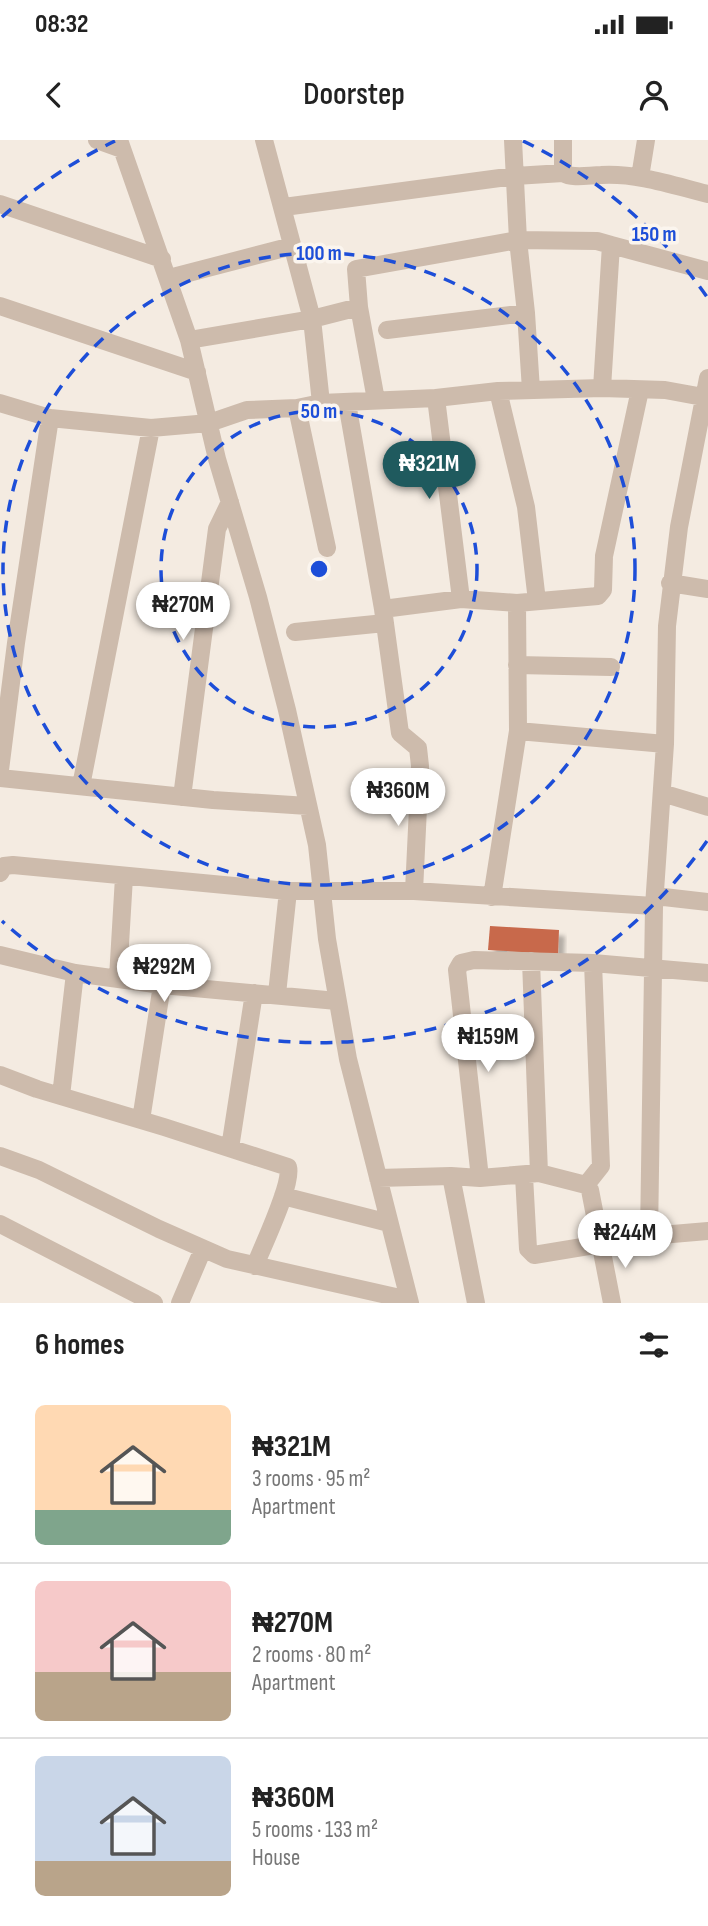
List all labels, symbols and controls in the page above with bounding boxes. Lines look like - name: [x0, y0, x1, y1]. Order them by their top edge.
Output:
- text: 08:32: [35, 9, 89, 40]
- text: Doorstep: [303, 75, 405, 114]
- icon: back: [35, 76, 73, 114]
- icon: person: [635, 76, 673, 114]
- text: 150 m: [632, 222, 676, 247]
- text: 100 m: [296, 241, 342, 266]
- text: 50 m: [301, 399, 337, 424]
- pin: ₦321M: [380, 442, 478, 501]
- text: ₦321M: [399, 450, 459, 478]
- centre of rings: [307, 557, 331, 581]
- pin: ₦270M: [134, 582, 232, 642]
- text: ₦270M: [152, 591, 214, 619]
- pin: ₦360M: [349, 768, 447, 828]
- text: ₦360M: [366, 777, 430, 805]
- pin: ₦292M: [115, 944, 213, 1004]
- text: ₦292M: [133, 953, 195, 981]
- pin: ₦159M: [439, 1014, 537, 1074]
- text: ₦159M: [457, 1023, 519, 1051]
- pin: ₦244M: [576, 1210, 674, 1270]
- text: ₦244M: [594, 1219, 656, 1247]
- icon: filters: [635, 1326, 673, 1364]
- text: 6 homes: [35, 1327, 124, 1363]
- text: ₦321M: [252, 1429, 331, 1465]
- icon: home: [91, 1433, 175, 1517]
- text: 3 rooms · 95 m²: [252, 1465, 371, 1493]
- text: Apartment: [252, 1493, 336, 1521]
- text: ₦270M: [252, 1605, 333, 1641]
- icon: home: [91, 1609, 175, 1693]
- text: 2 rooms · 80 m²: [252, 1641, 371, 1669]
- text: Apartment: [252, 1669, 336, 1697]
- text: ₦360M: [252, 1780, 334, 1816]
- icon: home: [91, 1784, 175, 1868]
- text: 5 rooms · 133 m²: [252, 1816, 378, 1844]
- text: House: [252, 1844, 300, 1872]

